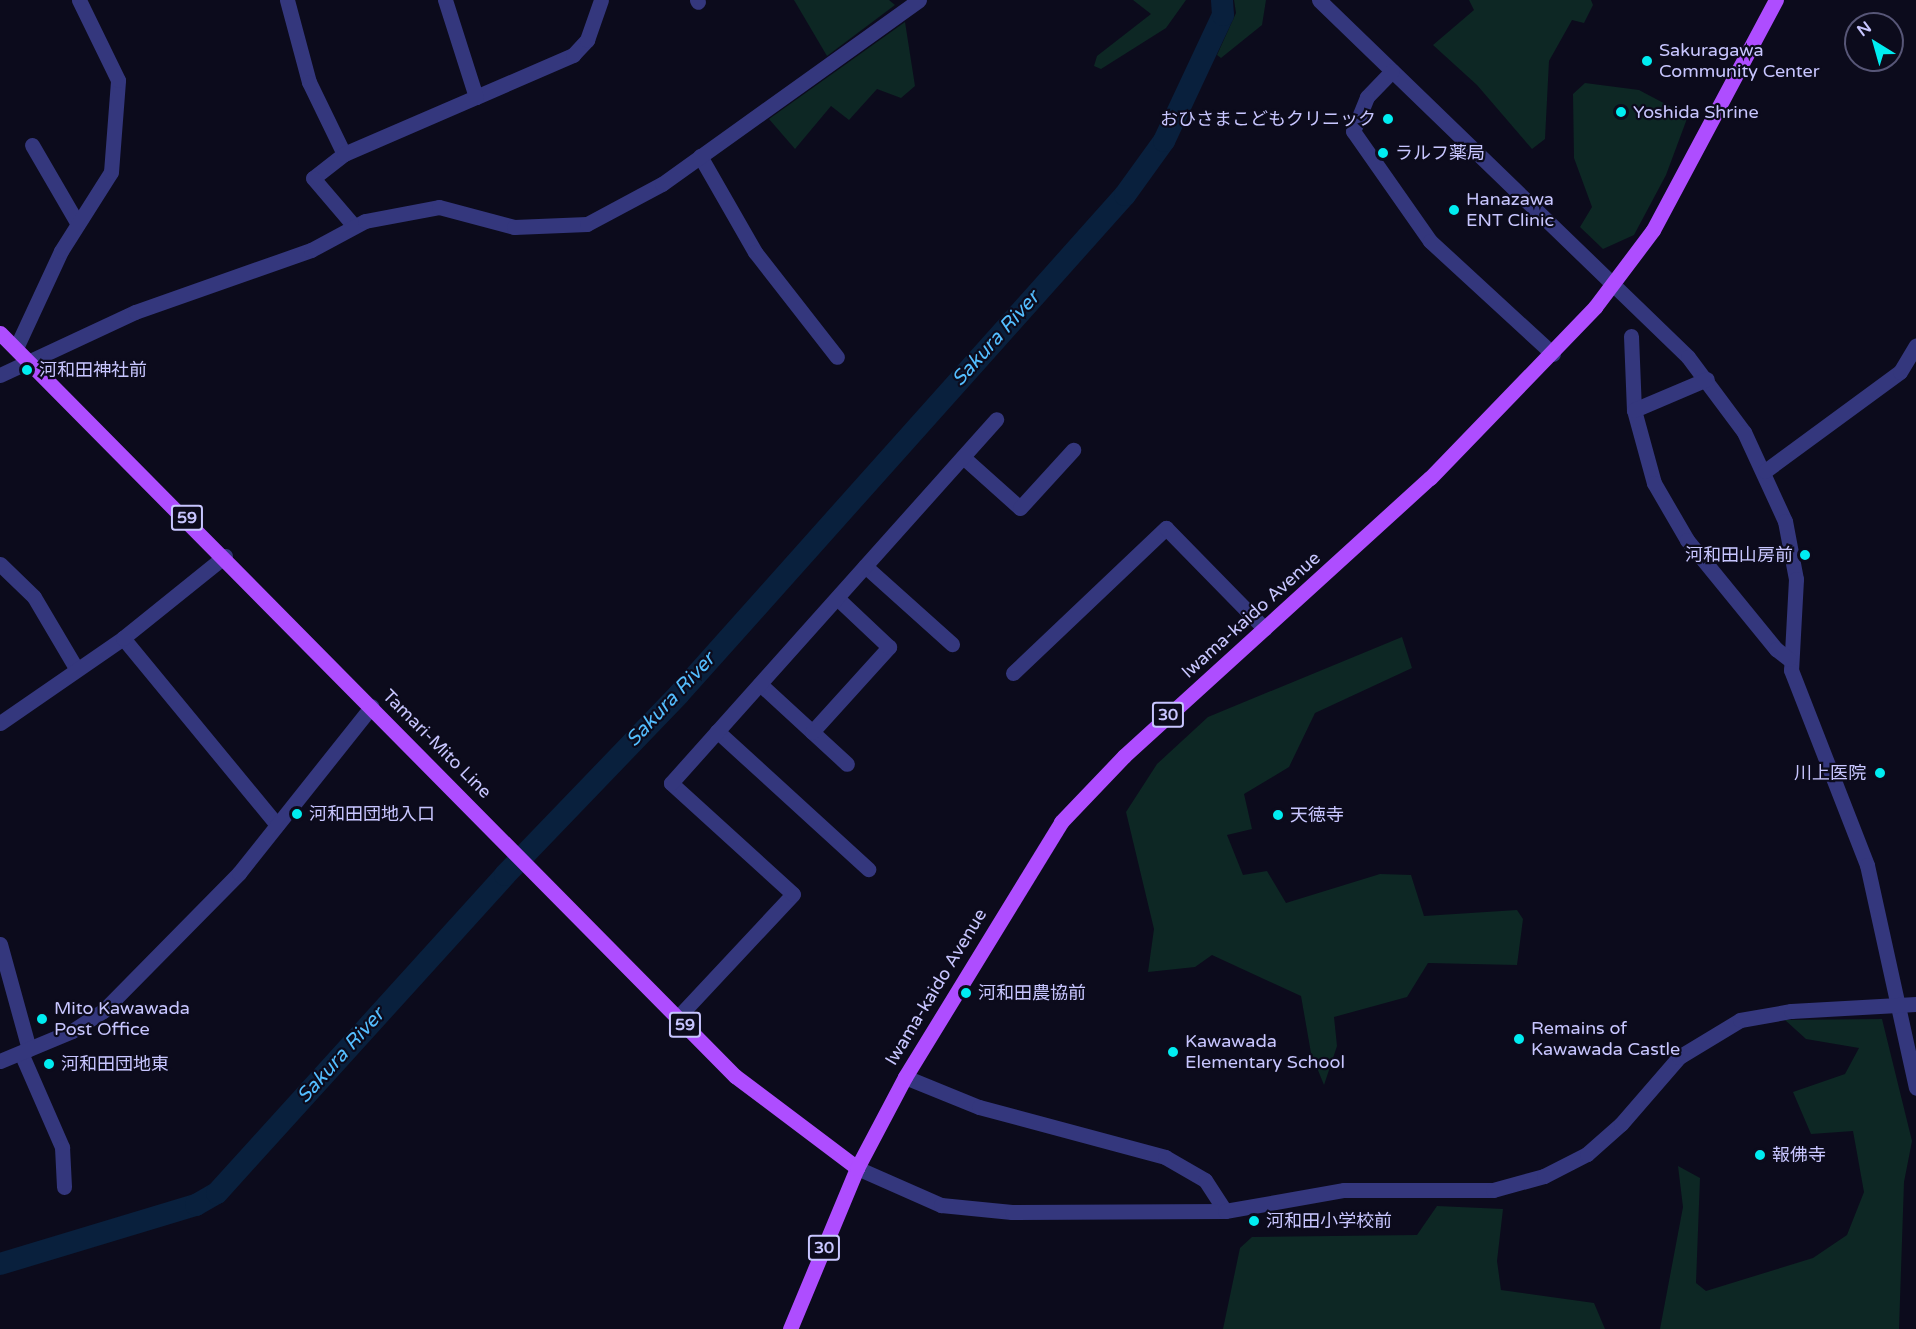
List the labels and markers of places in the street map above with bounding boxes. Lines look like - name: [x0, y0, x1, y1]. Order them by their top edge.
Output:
- place label: Sakuragawa Community Center: [1659, 40, 1820, 82]
- marker: Sakuragawa Community Center: [1640, 54, 1654, 68]
- place label: Yoshida Shrine: [1633, 101, 1759, 123]
- marker: Yoshida Shrine: [1614, 105, 1628, 119]
- place label: おひさまこどもクリニック: [1160, 108, 1376, 130]
- marker: おひさまこどもクリニック: [1381, 112, 1395, 126]
- place label: ラルフ薬局: [1395, 142, 1485, 164]
- marker: ラルフ薬局: [1376, 146, 1390, 160]
- place label: Hanazawa ENT Clinic: [1466, 189, 1554, 232]
- marker: Hanazawa ENT Clinic: [1447, 203, 1461, 217]
- place label: 河和田神社前: [39, 359, 147, 381]
- marker: 河和田神社前: [20, 363, 34, 377]
- place label: 河和田山房前: [1685, 544, 1793, 566]
- marker: 河和田山房前: [1798, 548, 1812, 562]
- place label: 川上医院: [1794, 762, 1866, 784]
- marker: 川上医院: [1871, 764, 1889, 782]
- place label: 河和田団地入口: [309, 803, 435, 825]
- place label: 天徳寺: [1290, 804, 1344, 826]
- marker: 河和田団地入口: [290, 807, 304, 821]
- marker: 天徳寺: [1271, 808, 1285, 822]
- place label: 河和田農協前: [978, 982, 1086, 1004]
- marker: 河和田農協前: [959, 986, 973, 1000]
- place label: Mito Kawawada Post Office: [54, 998, 190, 1040]
- marker: Mito Kawawada Post Office: [35, 1012, 49, 1026]
- place label: Remains of Kawawada Castle: [1531, 1018, 1680, 1060]
- place label: Kawawada Elementary School: [1185, 1031, 1345, 1074]
- marker: Remains of Kawawada Castle: [1512, 1032, 1526, 1046]
- marker: Kawawada Elementary School: [1166, 1045, 1180, 1059]
- place label: 河和田団地東: [61, 1053, 169, 1075]
- marker: 河和田団地東: [42, 1057, 56, 1071]
- place label: 報佛寺: [1772, 1144, 1826, 1166]
- marker: 報佛寺: [1753, 1148, 1767, 1162]
- place label: 河和田小学校前: [1266, 1210, 1392, 1232]
- marker: 河和田小学校前: [1247, 1214, 1261, 1228]

